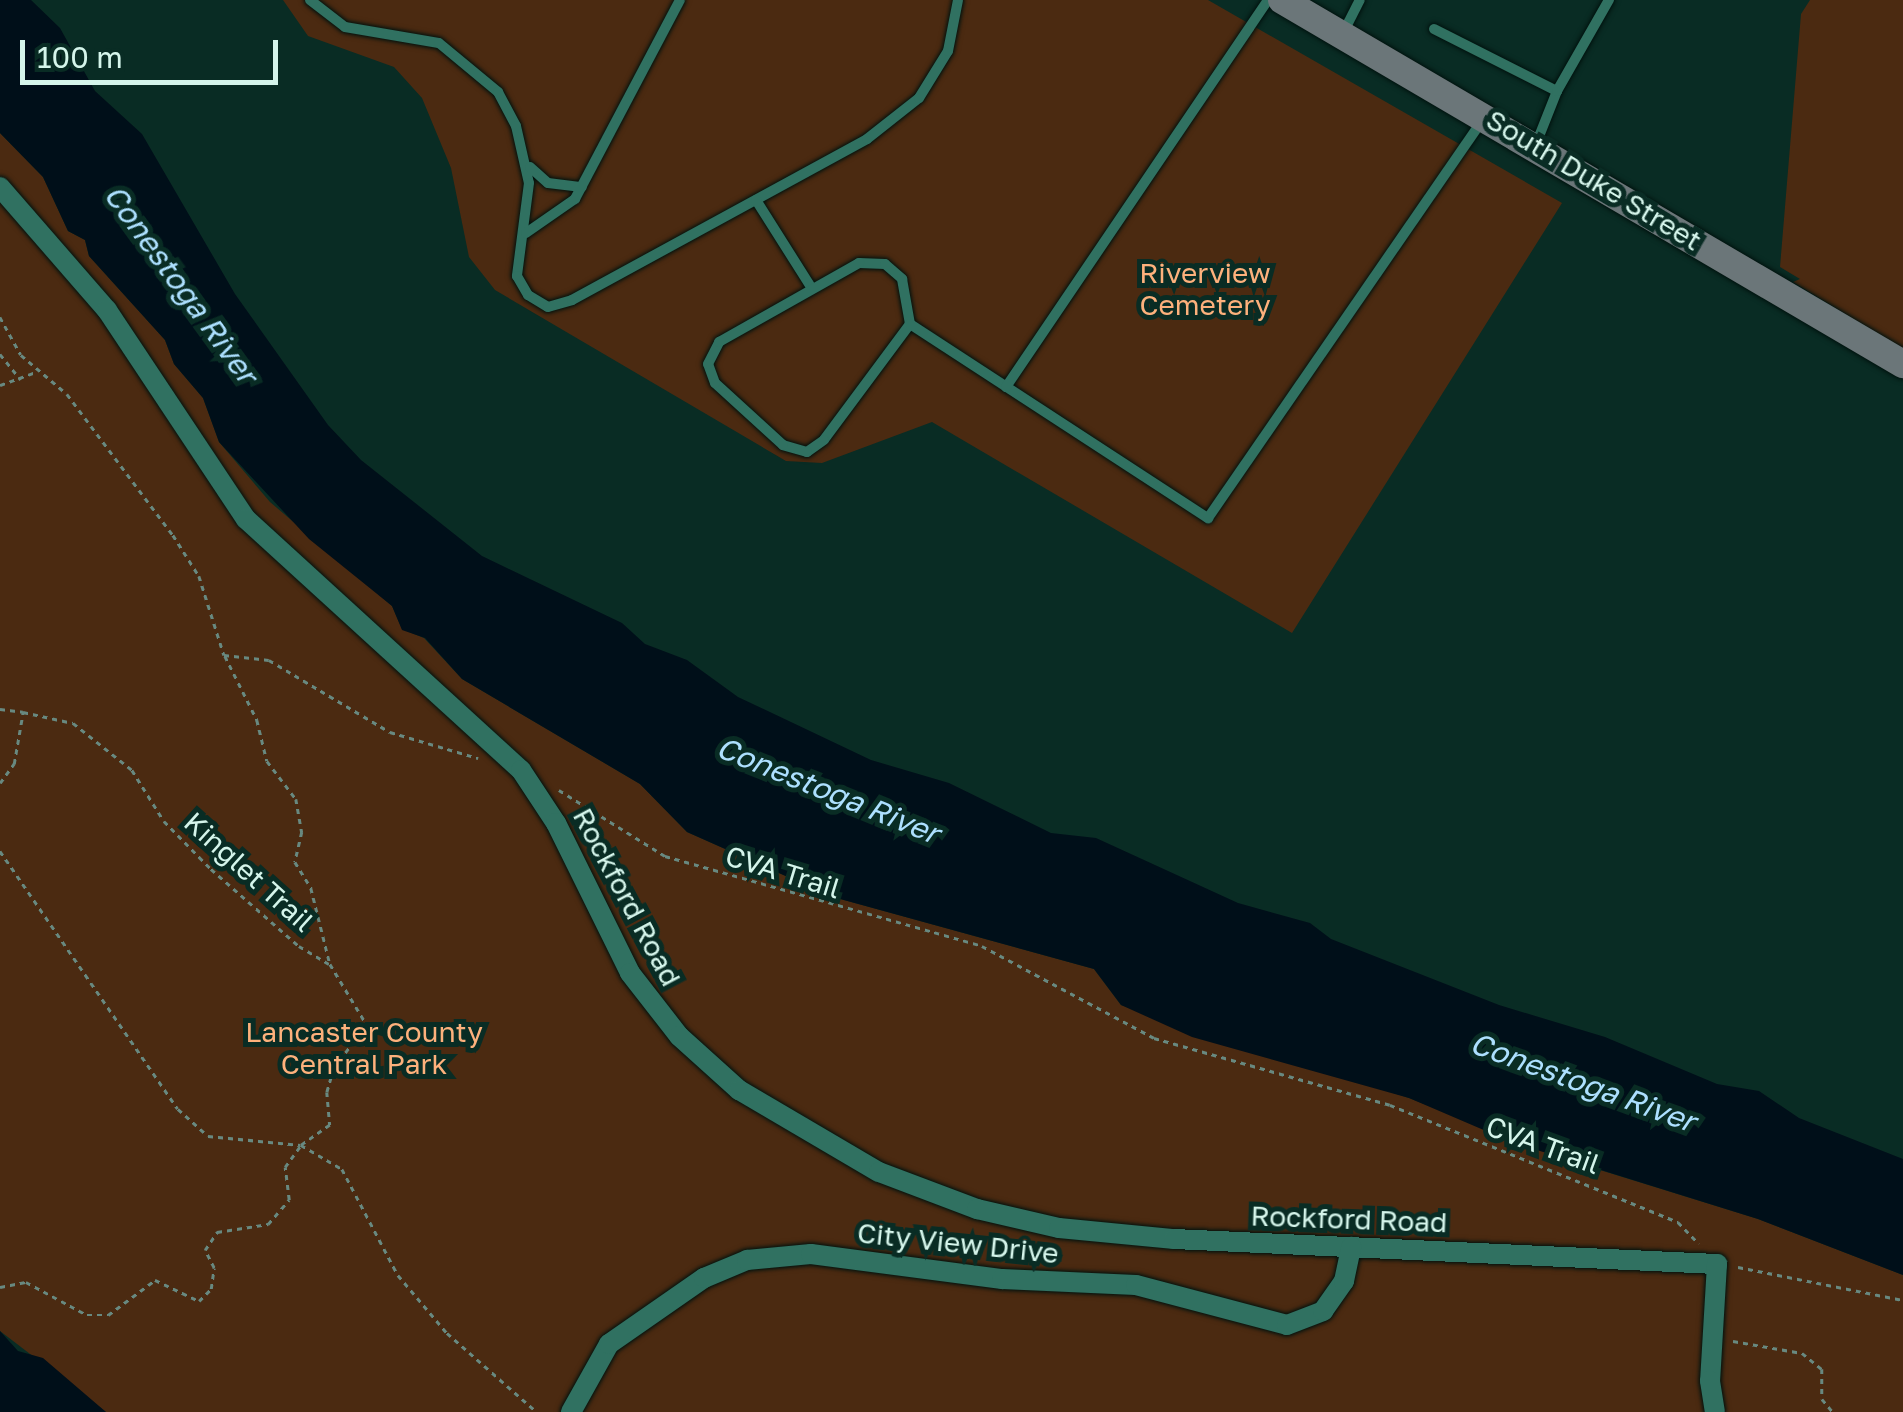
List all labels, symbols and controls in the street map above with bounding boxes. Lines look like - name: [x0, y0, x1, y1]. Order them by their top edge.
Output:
- scale bar: [25, 20, 282, 82]
- text: 100 m: [37, 39, 123, 75]
- street label: South Duke Street: [1480, 103, 1708, 257]
- water label: Conestoga River: [97, 178, 265, 390]
- park label: Riverview Cemetery: [1139, 256, 1271, 322]
- water label: Conestoga River: [711, 729, 945, 851]
- street label: Rockford Road: [566, 802, 688, 992]
- street label: Kinglet Trail: [178, 805, 320, 939]
- street label: CVA Trail: [722, 839, 844, 905]
- park label: Lancaster County Central Park: [245, 1015, 483, 1081]
- water label: Conestoga River: [1466, 1025, 1700, 1139]
- street label: CVA Trail: [1482, 1109, 1604, 1181]
- street label: Rockford Road: [1250, 1199, 1448, 1239]
- street label: City View Drive: [856, 1216, 1060, 1270]

